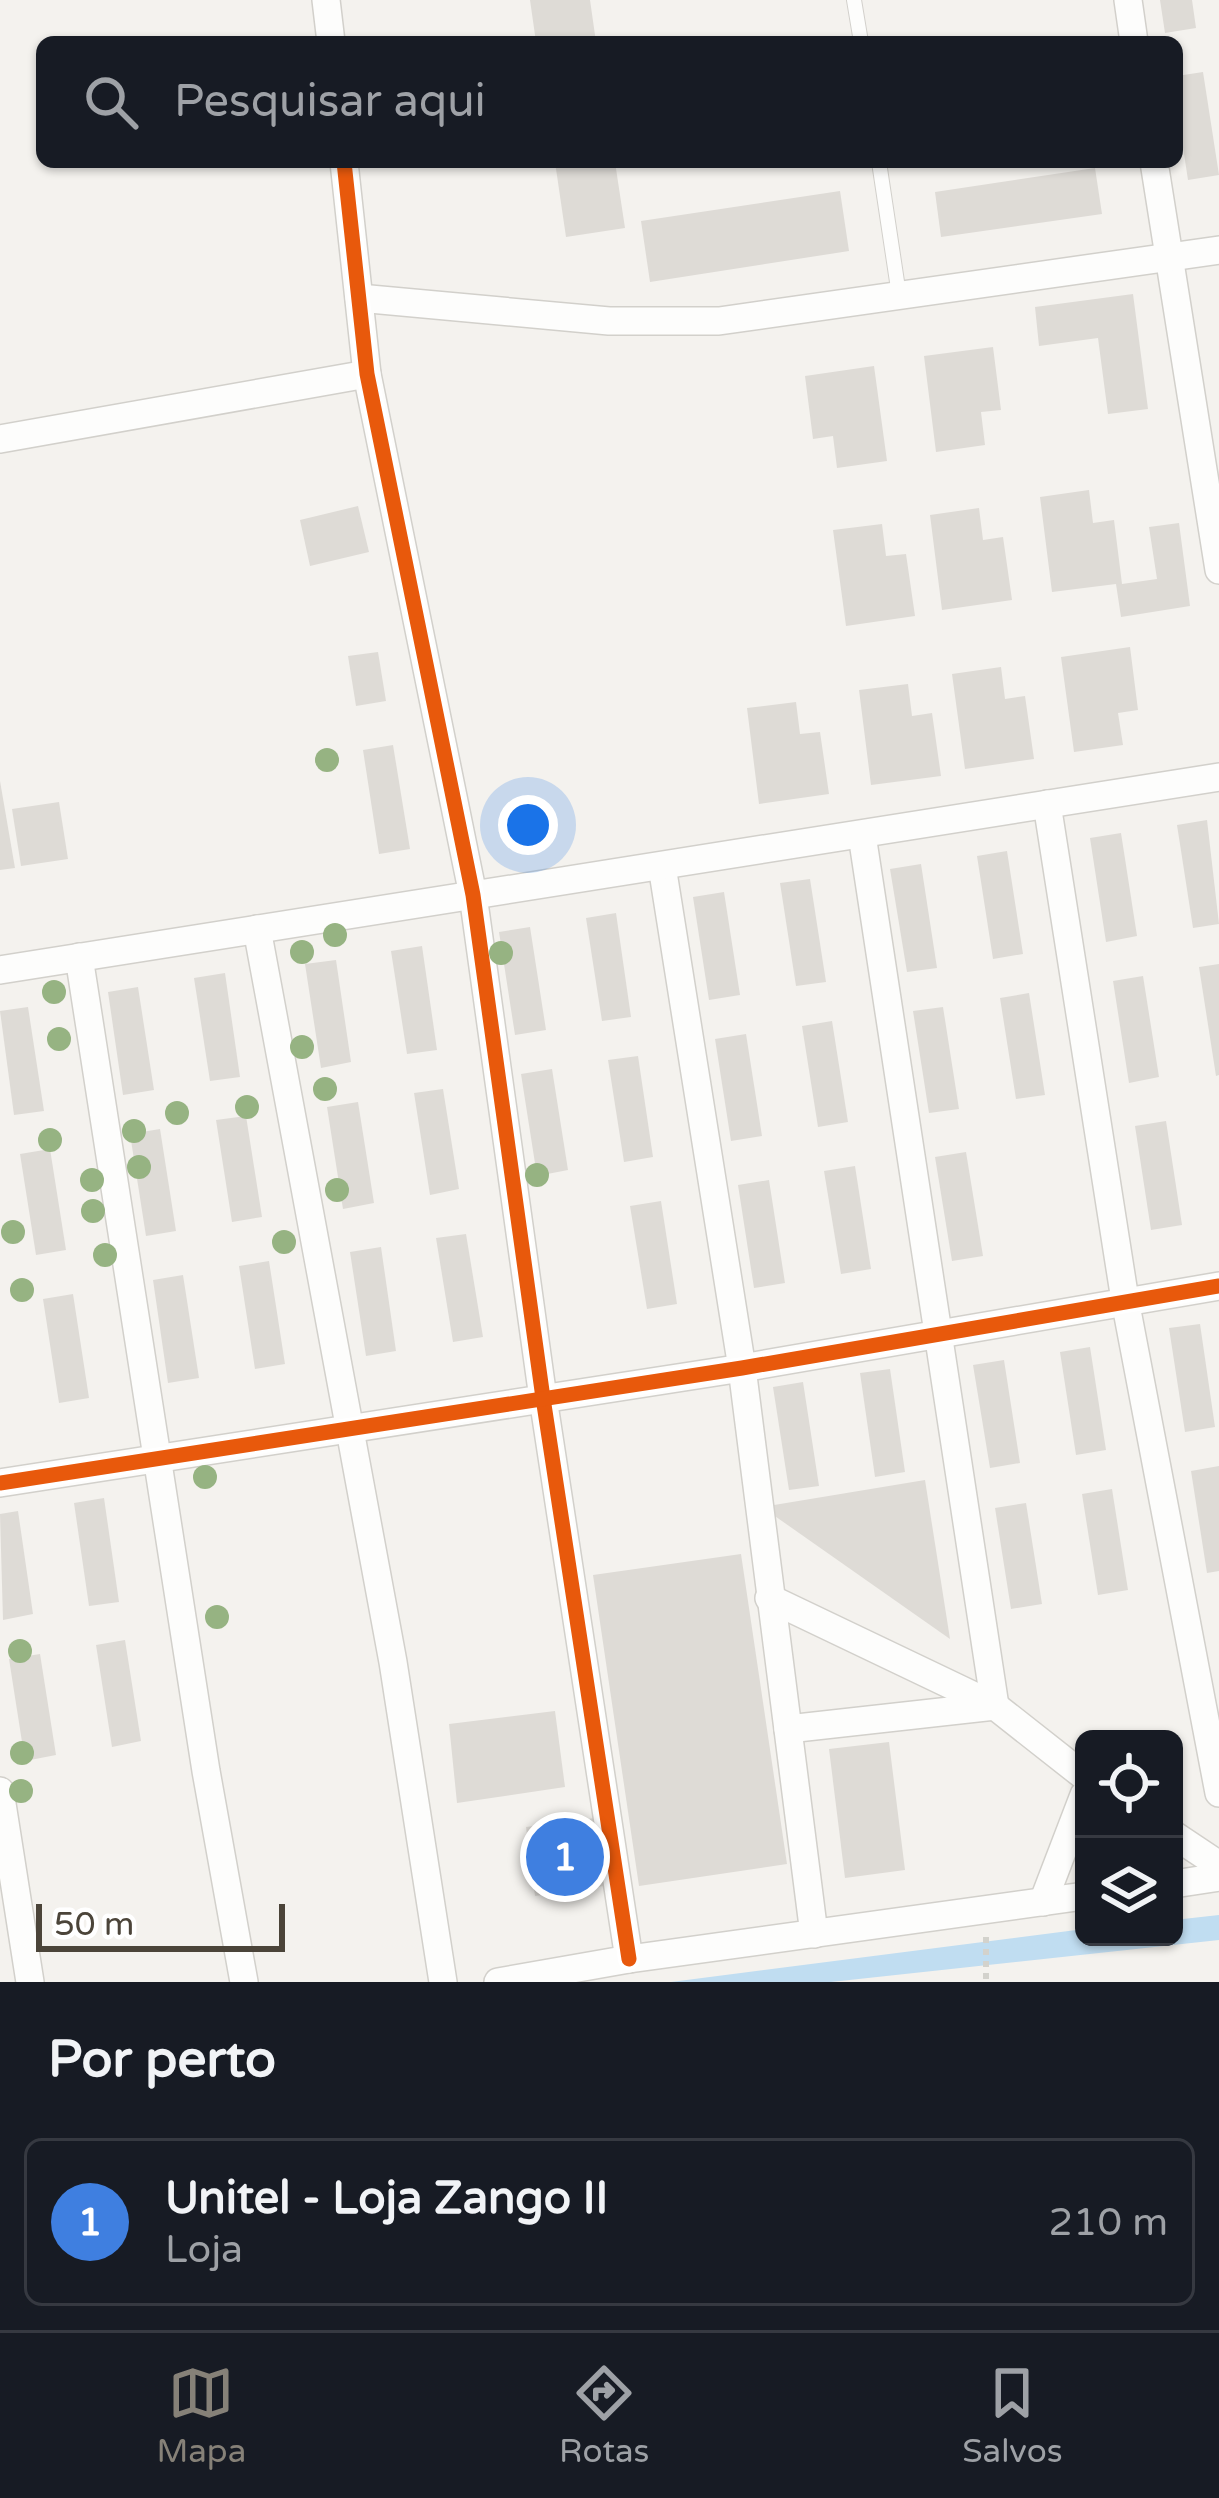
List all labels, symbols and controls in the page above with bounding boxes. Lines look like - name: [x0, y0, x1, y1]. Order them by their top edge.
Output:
- search box: [36, 36, 1183, 168]
- icon: search: [78, 69, 144, 135]
- text: Pesquisar aqui: [174, 75, 486, 129]
- your location: [498, 795, 558, 855]
- map controls: [1075, 1730, 1183, 1946]
- button: locate: [1075, 1730, 1183, 1838]
- pin: 1: [526, 1812, 604, 1902]
- button: layers: [1075, 1838, 1183, 1946]
- scale bar: [36, 1898, 285, 1951]
- text: 50 m: [54, 1905, 134, 1944]
- text: Por perto: [48, 2029, 276, 2091]
- text: Unitel - Loja Zango II: [165, 2172, 608, 2226]
- text: 1: [78, 2199, 102, 2246]
- text: 210 m: [1049, 2199, 1168, 2246]
- text: Loja: [165, 2226, 243, 2273]
- tab: Mapa: [156, 2360, 246, 2471]
- tab: Rotas: [559, 2360, 649, 2471]
- tab: Salvos: [962, 2360, 1063, 2471]

